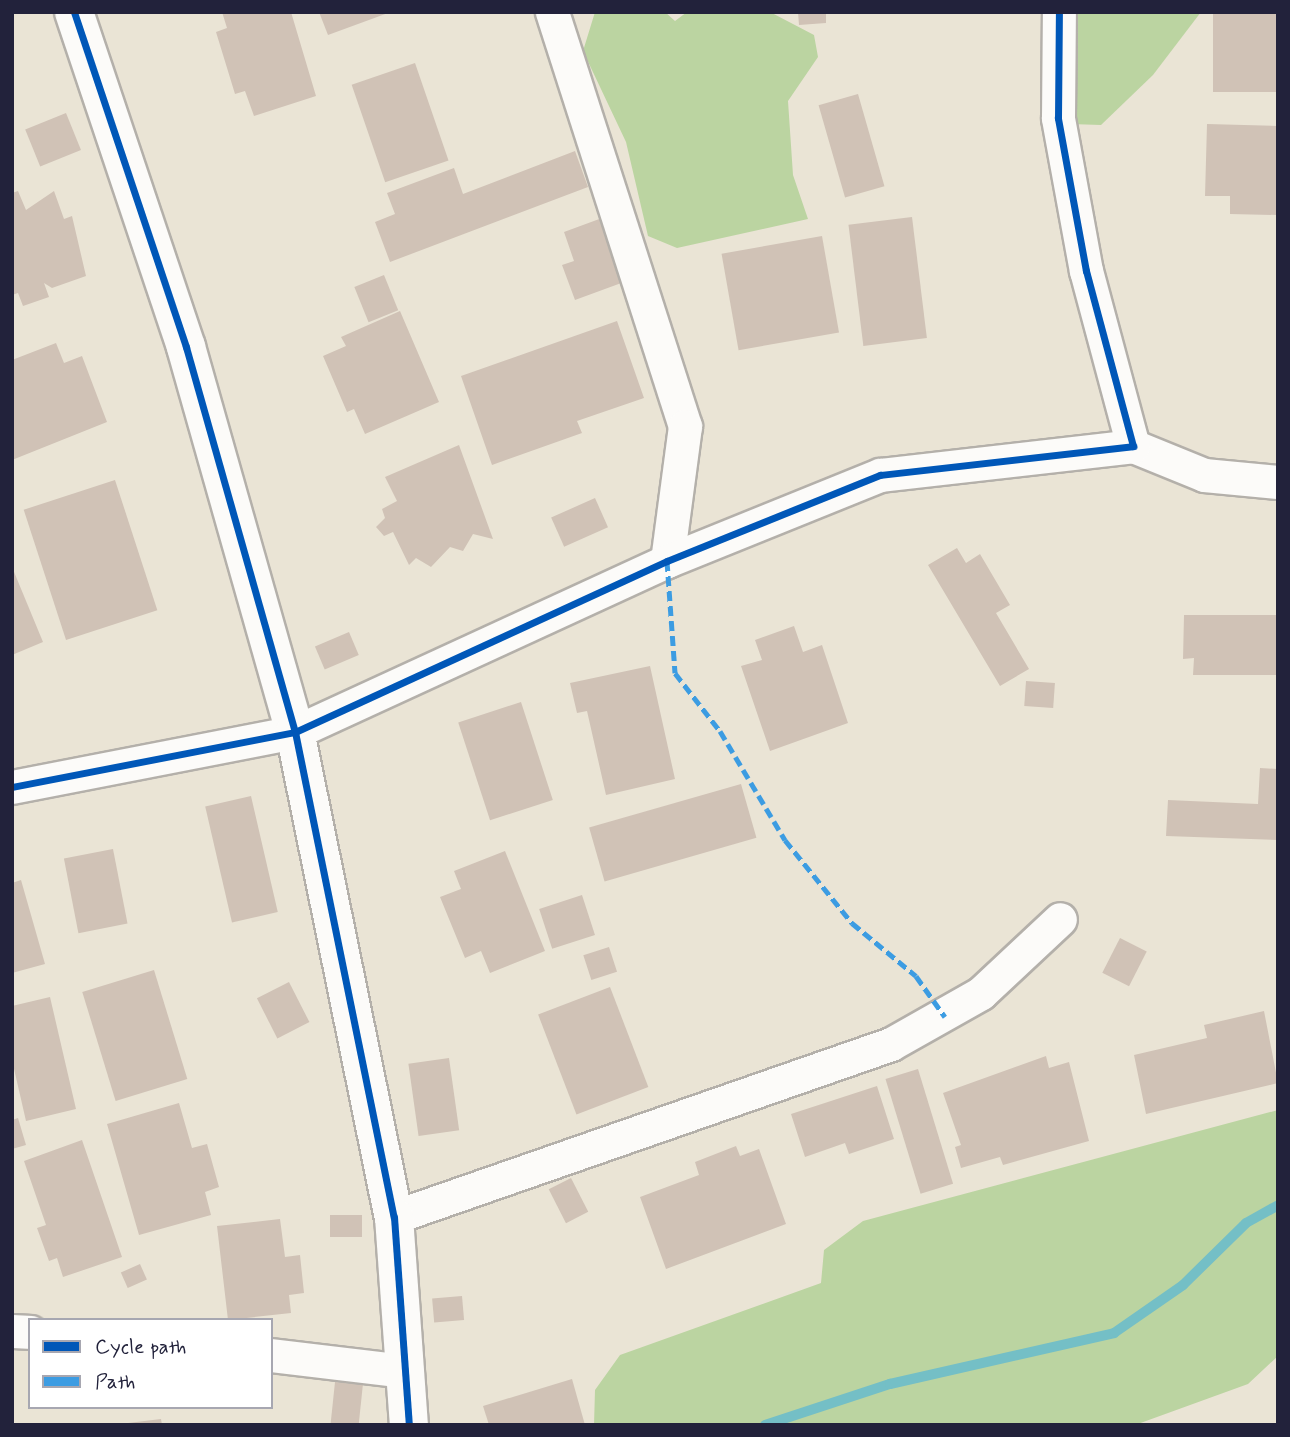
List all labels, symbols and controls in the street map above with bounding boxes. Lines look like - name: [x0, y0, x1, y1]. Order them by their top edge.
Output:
- legend: [28, 1318, 273, 1409]
- text: Cycle path: [95, 1333, 186, 1361]
- text: Path: [95, 1368, 135, 1396]

